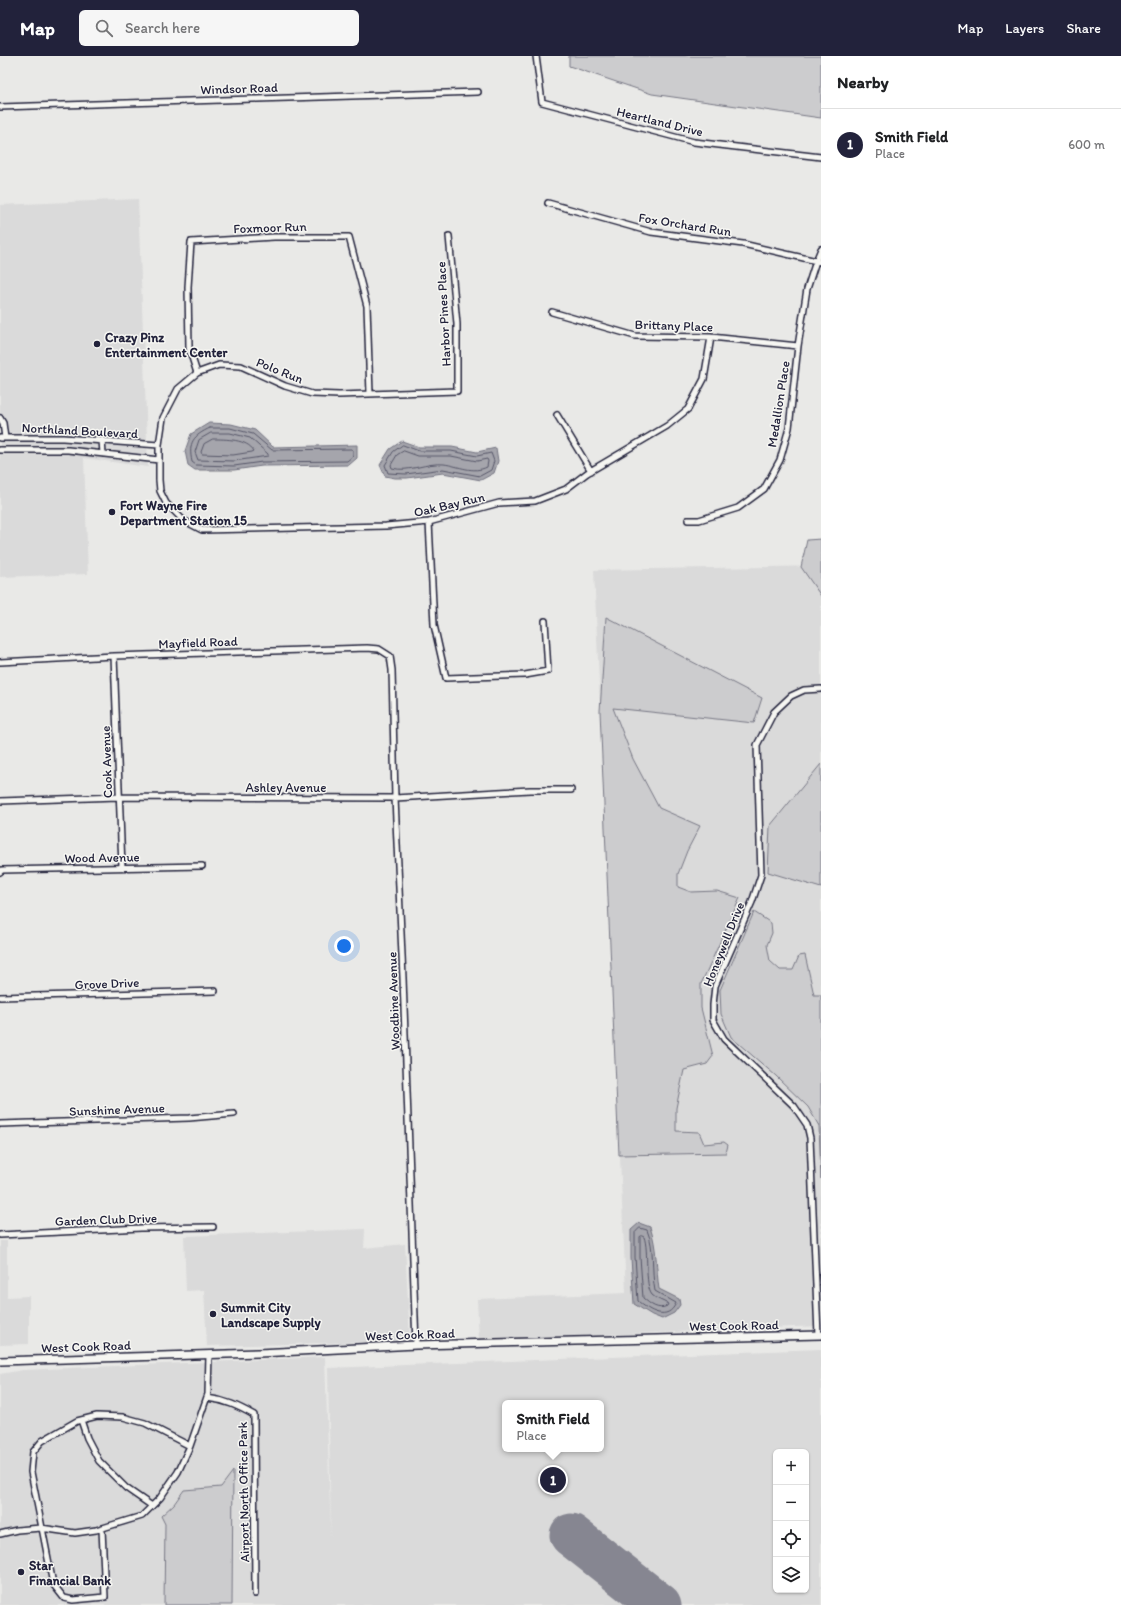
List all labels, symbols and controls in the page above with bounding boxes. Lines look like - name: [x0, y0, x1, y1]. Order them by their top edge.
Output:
- search box: [79, 10, 359, 46]
- text: Map: [20, 17, 55, 40]
- icon: search: [93, 17, 115, 39]
- text: Search here: [125, 19, 200, 37]
- text: Map: [958, 20, 983, 37]
- text: Layers: [1005, 20, 1044, 37]
- text: Share: [1066, 20, 1101, 37]
- text: Nearby: [837, 72, 889, 92]
- street label: Windsor Road: [200, 80, 278, 97]
- street label: Heartland Drive: [615, 103, 705, 139]
- text: Smith Field: [875, 128, 948, 146]
- text: 1: [847, 137, 853, 152]
- text: 600 m: [1068, 137, 1105, 152]
- text: Place: [875, 146, 905, 161]
- street label: Fox Orchard Run: [637, 210, 733, 239]
- street label: Foxmoor Run: [233, 219, 308, 236]
- street label: Harbor Pines Place: [433, 261, 454, 367]
- street label: Brittany Place: [634, 317, 713, 334]
- place label: Crazy Pinz Entertainment Center: [105, 330, 229, 360]
- marker: Crazy Pinz Entertainment Center: [92, 339, 102, 349]
- street label: Polo Run: [254, 354, 305, 387]
- street label: Medallion Place: [764, 360, 793, 448]
- street label: Northland Boulevard: [21, 420, 139, 441]
- street label: Oak Bay Run: [412, 489, 487, 520]
- place label: Fort Wayne Fire Department Station 15: [120, 498, 247, 529]
- marker: Fort Wayne Fire Department Station 15: [107, 507, 117, 517]
- street label: Mayfield Road: [158, 634, 238, 651]
- street label: Cook Avenue: [98, 725, 115, 799]
- street label: Ashley Avenue: [246, 780, 326, 795]
- street label: Wood Avenue: [64, 849, 140, 866]
- street label: Honeywell Drive: [700, 900, 747, 989]
- your location: [334, 936, 354, 956]
- street label: Woodbine Avenue: [384, 952, 403, 1050]
- street label: Grove Drive: [74, 975, 140, 992]
- street label: Sunshine Avenue: [69, 1100, 165, 1119]
- street label: Garden Club Drive: [55, 1210, 157, 1229]
- place label: Summit City Landscape Supply: [221, 1300, 322, 1331]
- marker: Summit City Landscape Supply: [208, 1309, 218, 1319]
- street label: West Cook Road: [689, 1317, 779, 1334]
- street label: West Cook Road: [365, 1325, 455, 1344]
- street label: West Cook Road: [41, 1337, 131, 1356]
- popup: [502, 1400, 604, 1452]
- text: Smith Field: [517, 1410, 589, 1428]
- street label: Airport North Office Park: [235, 1421, 252, 1563]
- text: Place: [517, 1428, 546, 1443]
- map controls: [773, 1449, 809, 1593]
- button: +: [773, 1449, 809, 1485]
- pin: 1: [540, 1465, 566, 1495]
- button: −: [773, 1485, 809, 1521]
- button: locate: [773, 1521, 809, 1557]
- button: layers: [773, 1557, 809, 1593]
- place label: Star Financial Bank: [29, 1558, 111, 1588]
- marker: Star Financial Bank: [16, 1567, 26, 1577]

